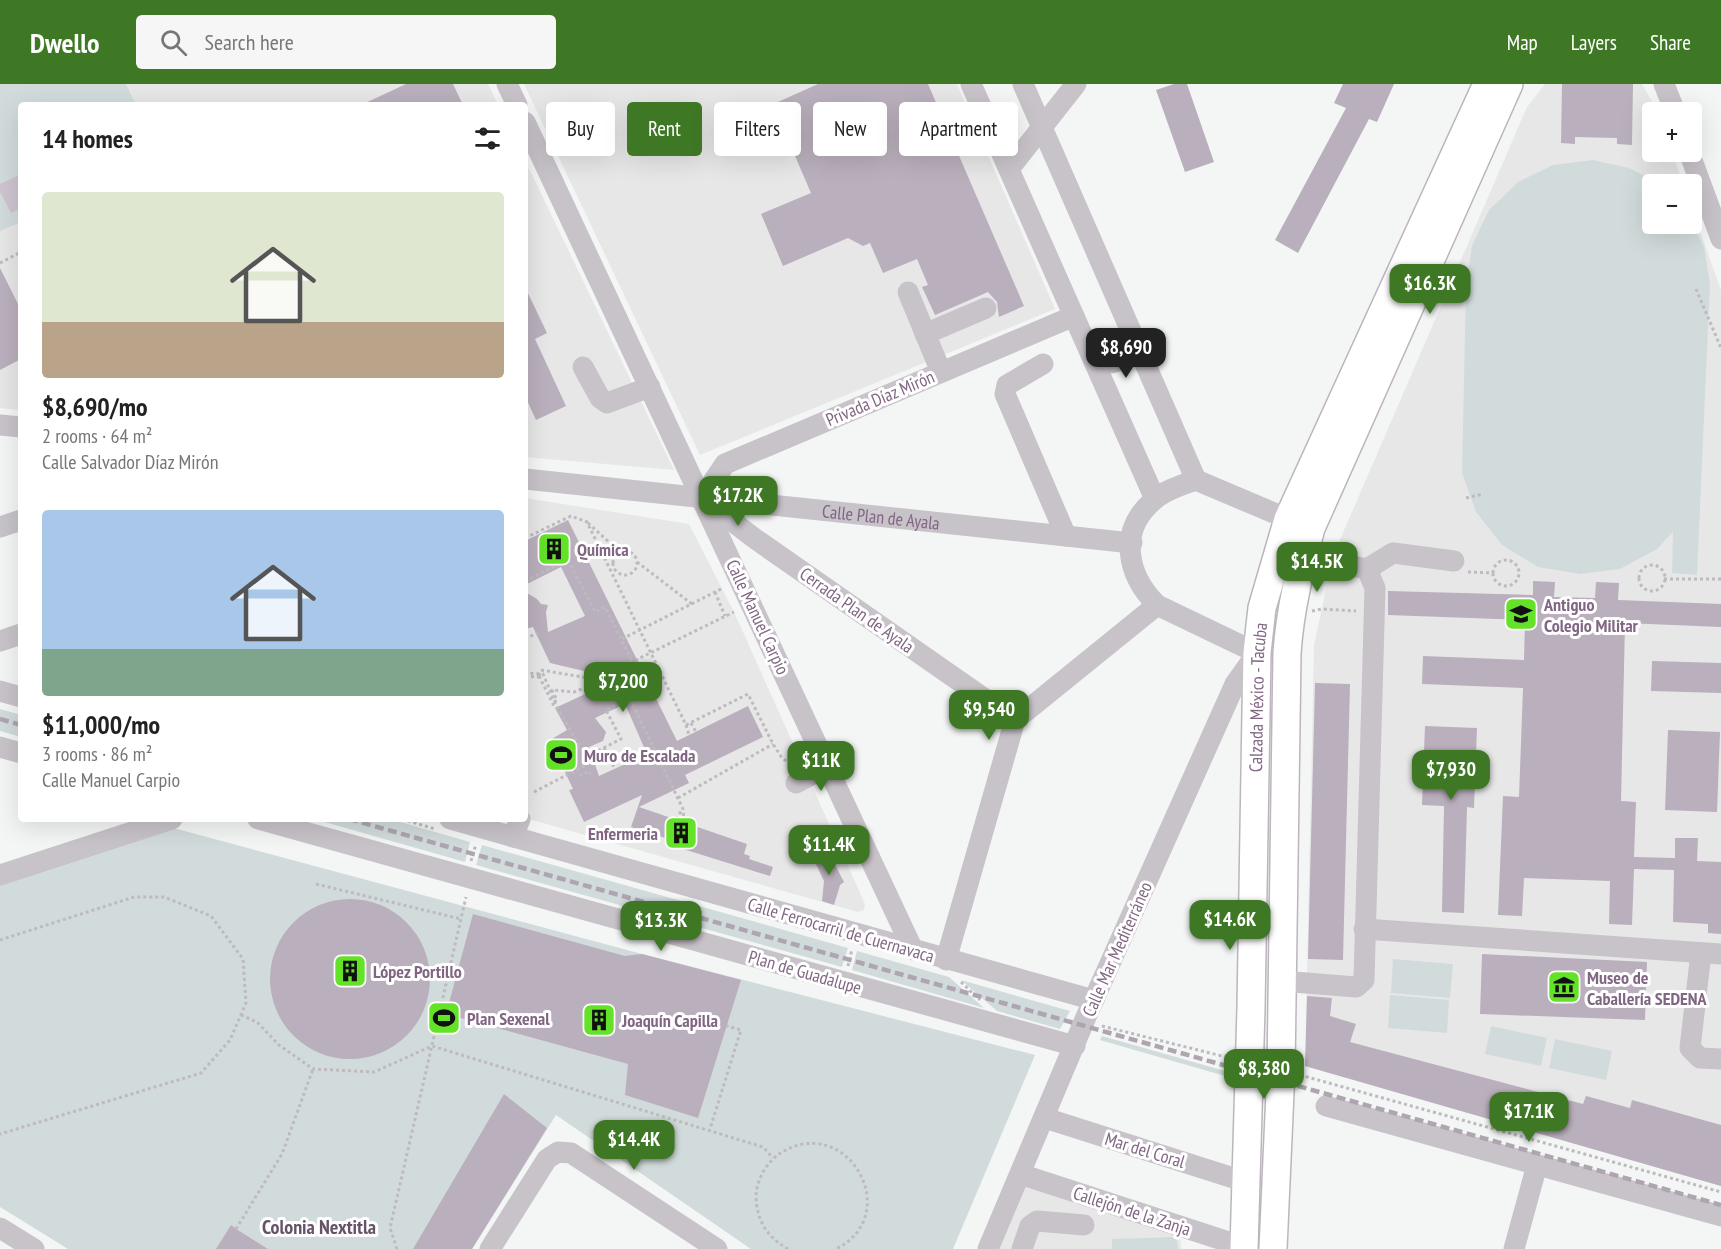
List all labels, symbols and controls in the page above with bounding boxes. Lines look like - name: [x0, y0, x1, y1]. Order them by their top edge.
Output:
- search box: [136, 15, 556, 69]
- text: Dwello: [30, 24, 100, 61]
- icon: search: [157, 26, 190, 59]
- text: Search here: [205, 28, 294, 56]
- text: Map: [1507, 29, 1538, 56]
- text: Layers: [1571, 29, 1617, 56]
- text: Share: [1650, 29, 1691, 56]
- chip: Buy: [546, 102, 615, 156]
- chip: Rent: [627, 102, 702, 156]
- chip: Filters: [714, 102, 801, 156]
- chip: New: [813, 102, 887, 156]
- chip: Apartment: [899, 102, 1018, 156]
- map controls: [1642, 102, 1702, 234]
- button: +: [1642, 102, 1702, 162]
- text: 14 homes: [42, 122, 133, 155]
- icon: filters: [471, 122, 504, 155]
- button: −: [1642, 174, 1702, 234]
- icon: home: [219, 231, 327, 339]
- pin: $16.3K: [1381, 264, 1479, 315]
- text: $16.3K: [1404, 270, 1456, 296]
- pin: $8,690: [1077, 328, 1175, 379]
- text: $8,690: [1100, 334, 1152, 360]
- street label: Privada Díaz Mirón: [822, 365, 938, 431]
- text: $8,690/mo: [42, 390, 148, 423]
- text: 2 rooms · 64 m²: [42, 423, 152, 449]
- text: Calle Salvador Díaz Mirón: [42, 449, 219, 475]
- pin: $17.2K: [689, 476, 787, 527]
- text: $17.2K: [713, 482, 763, 508]
- street label: Calle Plan de Ayala: [821, 499, 941, 534]
- building icon: Química: [536, 531, 572, 567]
- place label: Química: [577, 538, 629, 561]
- pin: $14.5K: [1268, 542, 1366, 593]
- text: $14.5K: [1291, 548, 1343, 574]
- icon: home: [219, 549, 327, 657]
- street label: Calle Manuel Carpio: [721, 556, 795, 678]
- street label: Cerrada Plan de Ayala: [795, 562, 919, 658]
- place label: Antiguo Colegio Militar: [1543, 593, 1639, 637]
- school or university icon: Antiguo Colegio Militar: [1503, 596, 1539, 632]
- street label: Calzada México - Tacuba: [1243, 621, 1272, 772]
- pin: $7,200: [574, 662, 672, 713]
- text: $7,200: [598, 668, 648, 694]
- pin: $9,540: [940, 690, 1038, 741]
- text: $9,540: [963, 696, 1015, 722]
- text: $11,000/mo: [42, 708, 160, 741]
- sports icon: Muro de Escalada: [543, 737, 579, 773]
- text: 3 rooms · 86 m²: [42, 741, 152, 767]
- pin: $11K: [785, 741, 857, 792]
- place label: Muro de Escalada: [584, 744, 695, 767]
- text: $11K: [801, 747, 841, 773]
- pin: $7,930: [1402, 750, 1500, 801]
- text: $7,930: [1426, 756, 1476, 782]
- text: Calle Manuel Carpio: [42, 767, 180, 793]
- building icon: Enfermeria: [663, 815, 699, 851]
- place label: Enfermeria: [588, 822, 658, 845]
- pin: $11.4K: [780, 825, 878, 876]
- text: $11.4K: [803, 831, 855, 857]
- street label: Calle Mar Mediterráneo: [1077, 878, 1157, 1020]
- street label: Calle Ferrocarril de Cuernavaca: [745, 892, 937, 968]
- pin: $14.6K: [1181, 900, 1279, 951]
- pin: $13.3K: [612, 901, 710, 952]
- text: $14.6K: [1204, 906, 1256, 932]
- text: $13.3K: [635, 907, 687, 933]
- street label: Plan de Guadalupe: [746, 945, 864, 999]
- building icon: López Portillo: [332, 953, 368, 989]
- place label: López Portillo: [373, 960, 462, 983]
- place label: Museo de Caballería SEDENA: [1587, 966, 1708, 1010]
- museum icon: Museo de Caballería SEDENA: [1546, 969, 1582, 1005]
- sports icon: Plan Sexenal: [426, 1000, 462, 1036]
- building icon: Joaquín Capilla: [581, 1002, 617, 1038]
- place label: Plan Sexenal: [467, 1007, 550, 1030]
- place label: Joaquín Capilla: [621, 1009, 718, 1032]
- pin: $8,380: [1215, 1049, 1313, 1100]
- text: $8,380: [1238, 1055, 1290, 1081]
- pin: $17.1K: [1480, 1092, 1578, 1143]
- text: $17.1K: [1504, 1098, 1554, 1124]
- pin: $14.4K: [585, 1120, 683, 1171]
- text: $14.4K: [608, 1126, 660, 1152]
- street label: Mar del Coral: [1102, 1127, 1189, 1173]
- street label: Callejón de la Zanja: [1070, 1181, 1194, 1241]
- district label: Colonia Nextitla: [262, 1214, 376, 1240]

